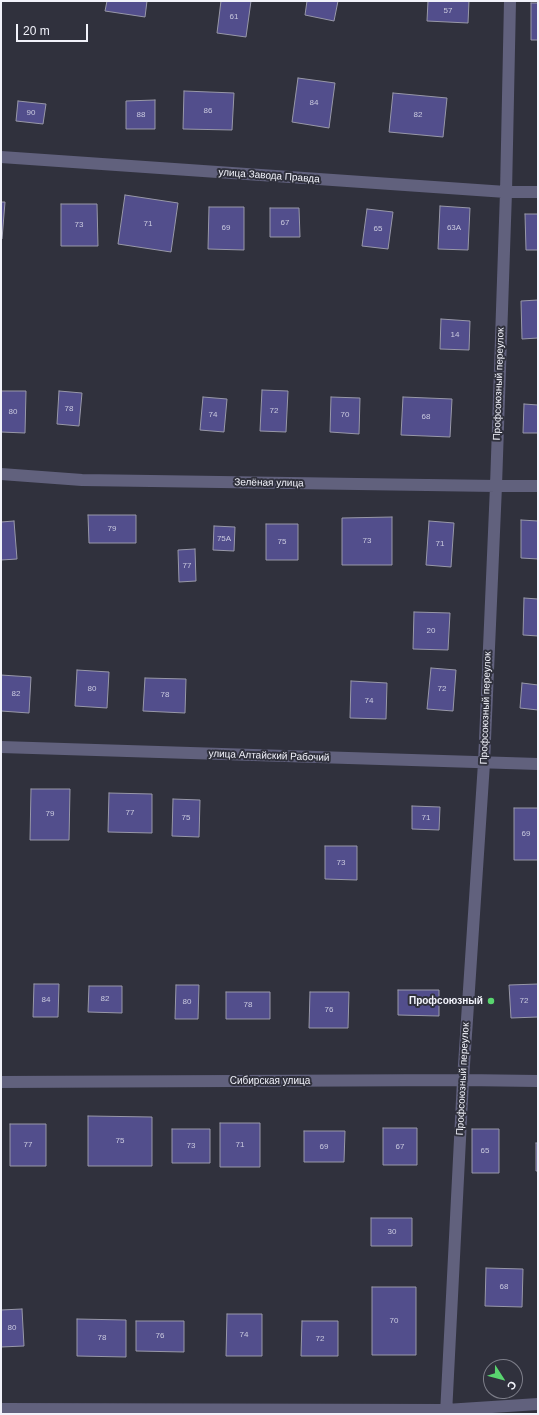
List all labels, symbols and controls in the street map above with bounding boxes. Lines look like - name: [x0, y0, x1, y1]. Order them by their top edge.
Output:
- house number: 57: [444, 6, 452, 16]
- house number: 61: [230, 12, 238, 22]
- scale bar: [18, 16, 90, 42]
- text: 20 m: [23, 24, 50, 38]
- house number: 84: [310, 98, 318, 108]
- house number: 86: [204, 106, 212, 116]
- house number: 90: [27, 108, 35, 118]
- house number: 88: [137, 110, 145, 120]
- house number: 82: [414, 110, 422, 120]
- street label: улица Завода Правда: [218, 166, 320, 186]
- house number: 67: [281, 218, 289, 228]
- house number: 71: [144, 219, 152, 229]
- house number: 73: [75, 220, 83, 230]
- house number: 69: [222, 223, 230, 233]
- house number: 63А: [447, 223, 461, 233]
- house number: 65: [374, 224, 382, 234]
- street label: Профсоюзный переулок: [491, 327, 507, 441]
- house number: 14: [451, 330, 459, 340]
- house number: 78: [65, 404, 73, 414]
- house number: 72: [270, 406, 278, 416]
- house number: 80: [9, 407, 17, 417]
- house number: 74: [209, 410, 217, 420]
- house number: 70: [341, 410, 349, 420]
- house number: 68: [422, 412, 430, 422]
- street label: Зелёная улица: [234, 476, 304, 490]
- house number: 79: [108, 524, 116, 534]
- house number: 75А: [217, 534, 231, 544]
- house number: 73: [363, 536, 371, 546]
- house number: 75: [278, 537, 286, 547]
- house number: 71: [436, 539, 444, 549]
- house number: 77: [183, 561, 191, 571]
- house number: 20: [427, 626, 435, 636]
- street label: Профсоюзный переулок: [478, 651, 494, 765]
- house number: 80: [88, 684, 96, 694]
- house number: 72: [438, 684, 446, 694]
- house number: 82: [12, 689, 20, 699]
- house number: 78: [161, 690, 169, 700]
- house number: 74: [365, 696, 373, 706]
- street label: улица Алтайский Рабочий: [208, 748, 330, 764]
- house number: 77: [126, 808, 134, 818]
- house number: 79: [46, 809, 54, 819]
- house number: 75: [182, 813, 190, 823]
- house number: 71: [422, 813, 430, 823]
- house number: 69: [522, 829, 530, 839]
- house number: 73: [337, 858, 345, 868]
- house number: 82: [101, 994, 109, 1004]
- house number: 84: [42, 995, 50, 1005]
- place label: Профсоюзный: [409, 995, 483, 1007]
- marker: Профсоюзный: [486, 996, 496, 1006]
- house number: 72: [520, 996, 528, 1006]
- house number: 80: [183, 997, 191, 1007]
- house number: 78: [244, 1000, 252, 1010]
- house number: 76: [325, 1005, 333, 1015]
- street label: Профсоюзный переулок: [454, 1022, 472, 1136]
- street label: Сибирская улица: [230, 1075, 310, 1087]
- house number: 75: [116, 1136, 124, 1146]
- house number: 77: [24, 1140, 32, 1150]
- house number: 71: [236, 1140, 244, 1150]
- house number: 73: [187, 1141, 195, 1151]
- house number: 69: [320, 1142, 328, 1152]
- house number: 67: [396, 1142, 404, 1152]
- house number: 65: [481, 1146, 489, 1156]
- house number: 30: [388, 1227, 396, 1237]
- house number: 68: [500, 1282, 508, 1292]
- house number: 70: [390, 1316, 398, 1326]
- house number: 80: [8, 1323, 16, 1333]
- house number: 74: [240, 1330, 248, 1340]
- house number: 76: [156, 1331, 164, 1341]
- house number: 78: [98, 1333, 106, 1343]
- house number: 72: [316, 1334, 324, 1344]
- north arrow: [483, 1359, 523, 1399]
- text: С: [505, 1379, 519, 1392]

